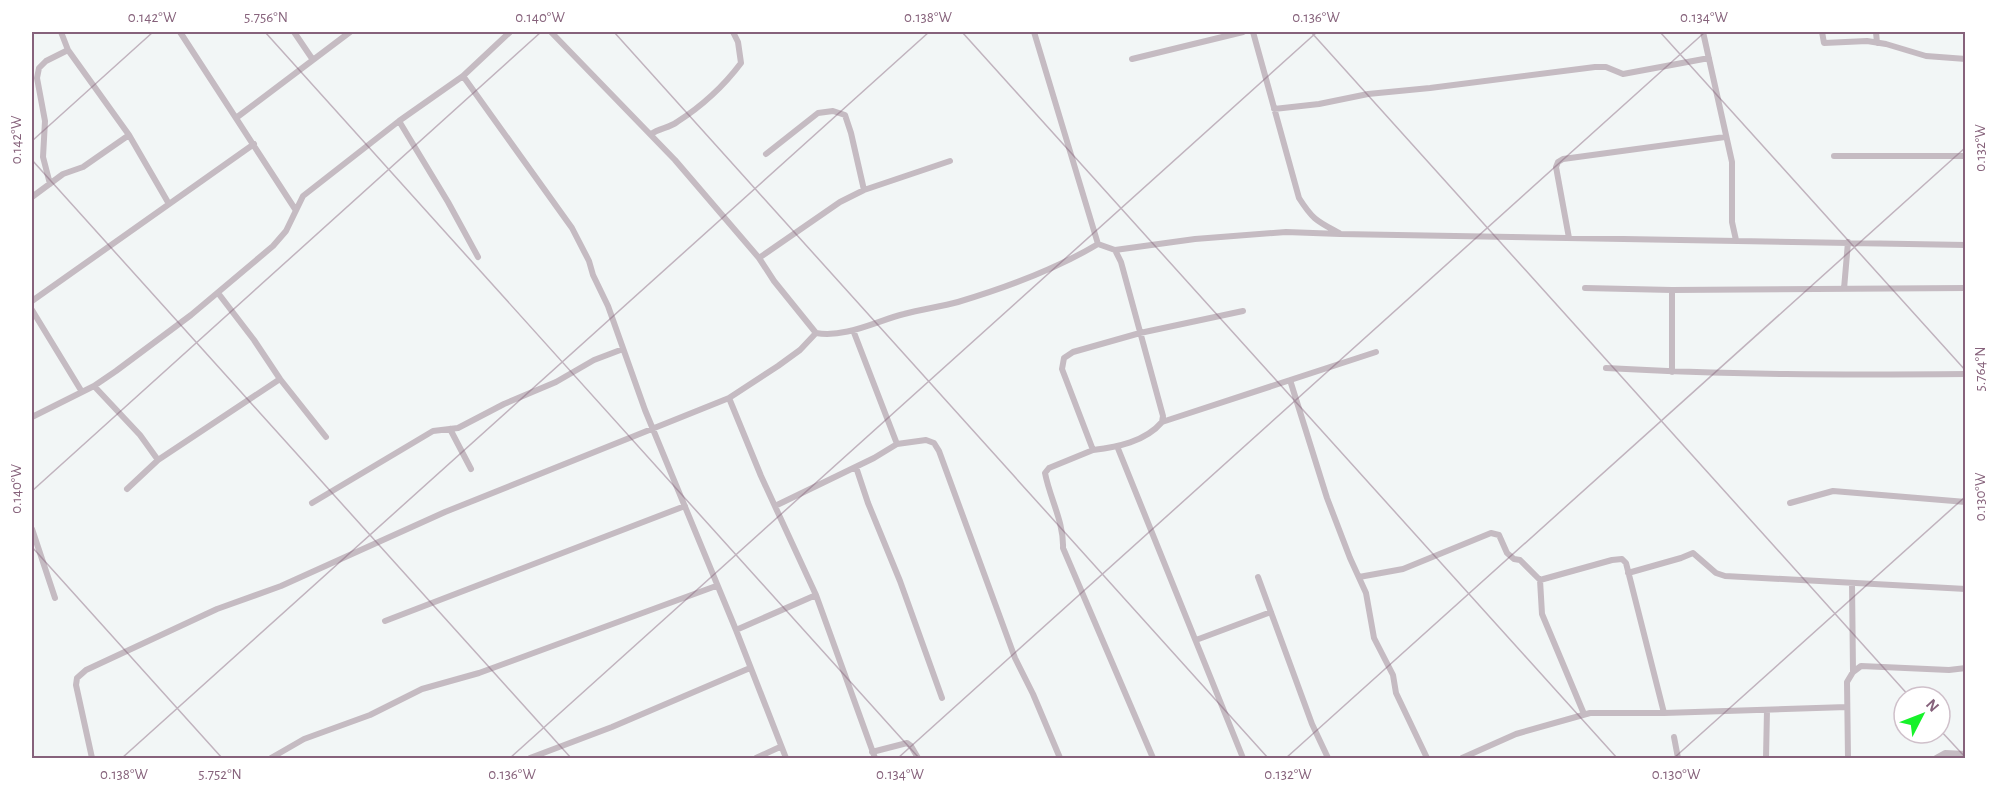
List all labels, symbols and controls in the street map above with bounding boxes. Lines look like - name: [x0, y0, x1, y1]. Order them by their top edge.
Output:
- text: 0.142°W: [128, 10, 177, 25]
- text: 5.756°N: [244, 10, 288, 25]
- text: 0.140°W: [515, 10, 565, 25]
- text: 0.138°W: [904, 10, 953, 25]
- text: 0.136°W: [1292, 10, 1340, 25]
- text: 0.134°W: [1680, 10, 1729, 25]
- text: 0.142°W: [9, 115, 24, 164]
- text: 0.132°W: [1973, 124, 1988, 172]
- text: 5.764°N: [1973, 347, 1988, 391]
- text: 0.140°W: [9, 464, 24, 514]
- text: 0.130°W: [1973, 472, 1988, 521]
- north arrow: [1892, 685, 1952, 745]
- text: N: [1923, 696, 1942, 715]
- text: 0.138°W: [100, 767, 149, 782]
- text: 5.752°N: [198, 767, 242, 782]
- text: 0.136°W: [488, 767, 536, 782]
- text: 0.134°W: [876, 767, 925, 782]
- text: 0.132°W: [1264, 767, 1312, 782]
- text: 0.130°W: [1652, 767, 1701, 782]

